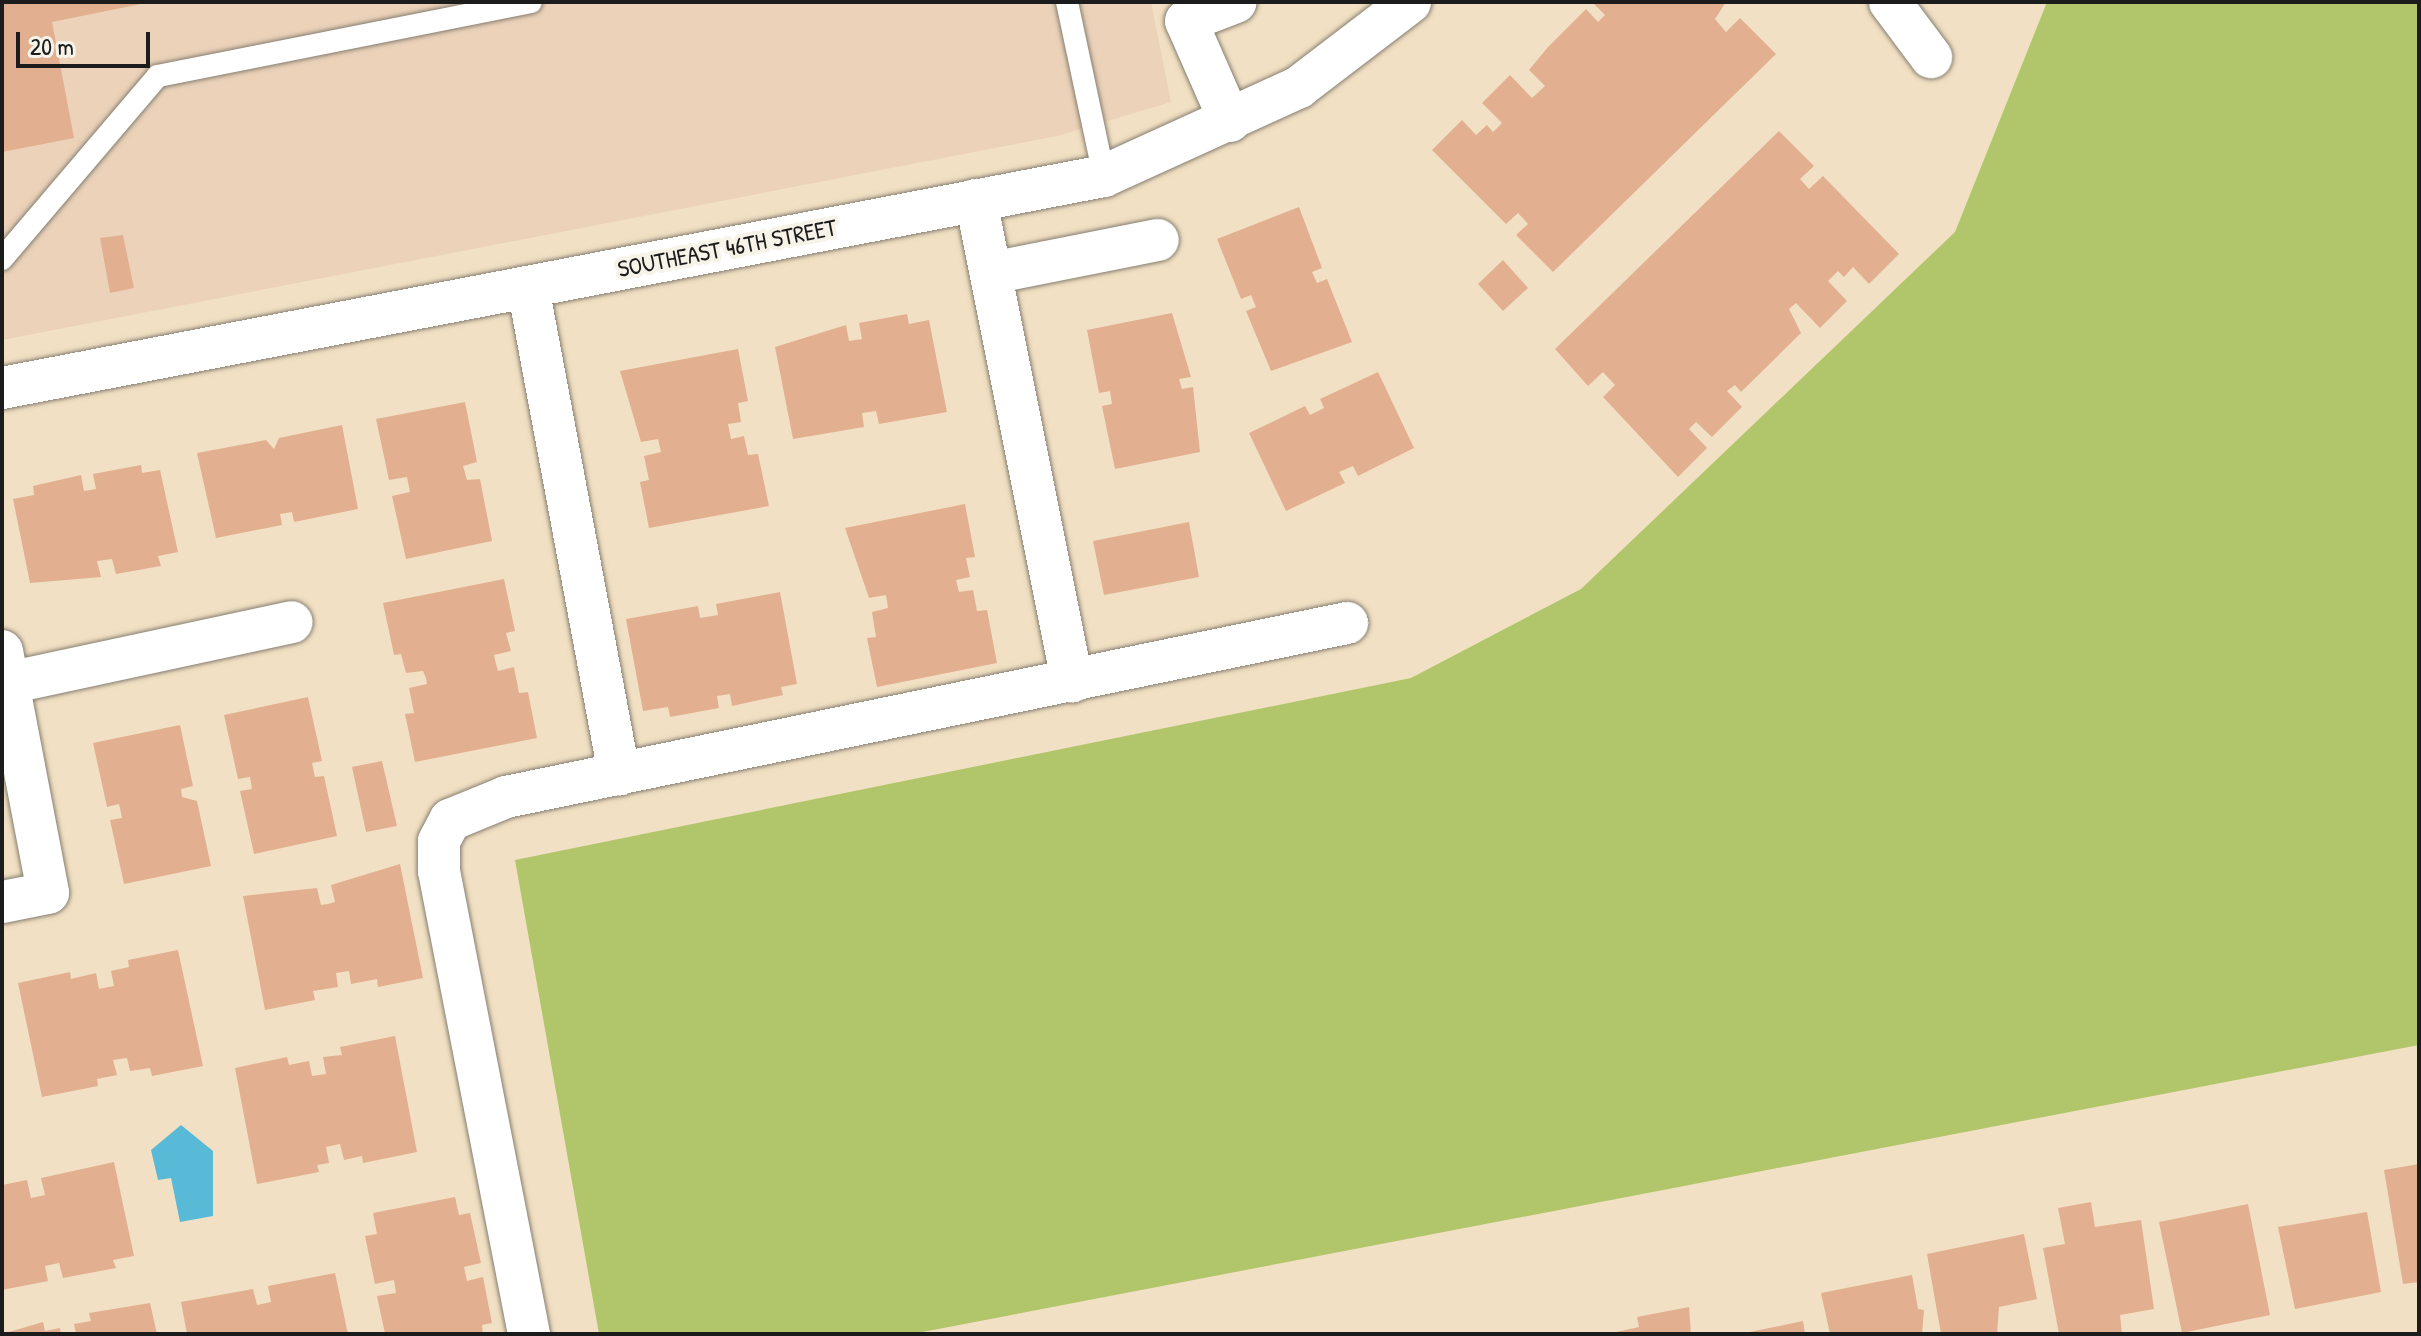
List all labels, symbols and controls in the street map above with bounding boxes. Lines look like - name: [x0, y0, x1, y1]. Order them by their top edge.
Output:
- scale bar: [20, 16, 154, 66]
- text: 20 m: [30, 30, 74, 62]
- street label: SOUTHEAST 46TH STREET: [615, 213, 839, 283]

